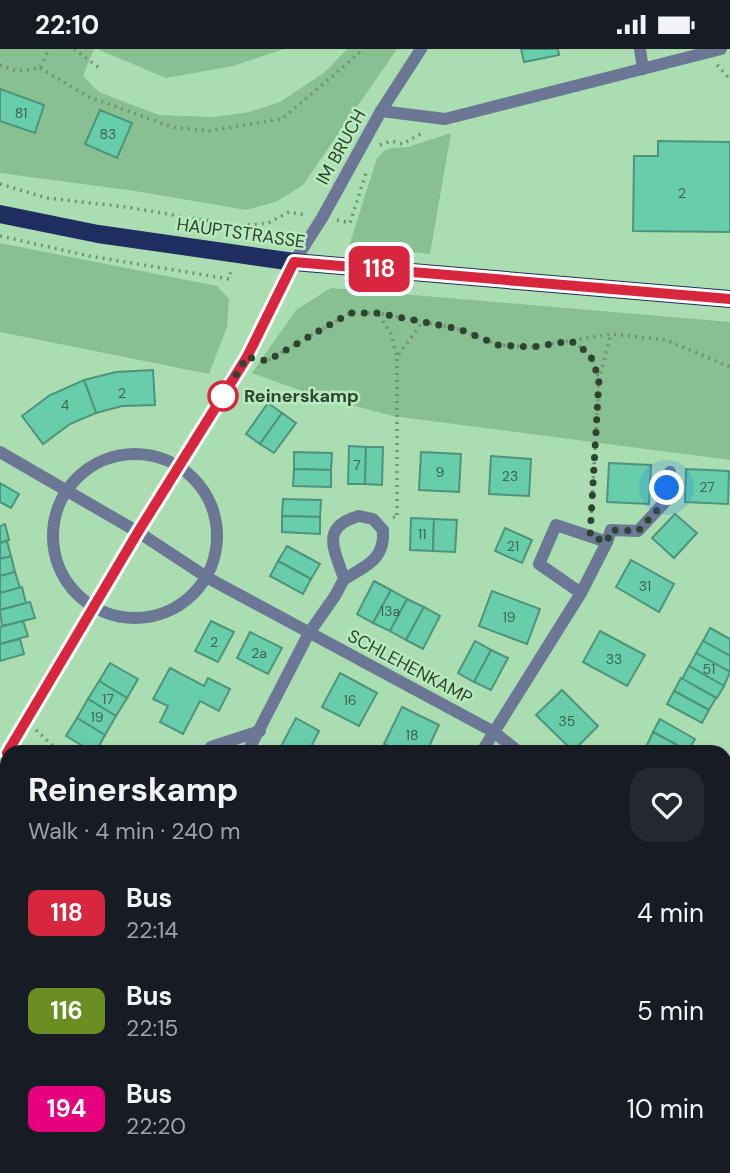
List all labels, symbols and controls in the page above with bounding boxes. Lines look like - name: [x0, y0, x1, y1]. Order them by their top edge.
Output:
- text: 22:10: [35, 8, 99, 42]
- house number: 81: [15, 104, 27, 122]
- street label: IM BRUCH: [310, 105, 372, 189]
- house number: 83: [100, 125, 116, 143]
- house number: 2: [678, 184, 686, 202]
- street label: HAUPTSTRASSE: [175, 212, 307, 254]
- line badge: 118: [339, 246, 419, 292]
- text: 118: [363, 253, 395, 284]
- marker: Reinerskamp: [208, 381, 238, 411]
- house number: 2: [118, 384, 126, 402]
- place label: Reinerskamp: [244, 384, 359, 408]
- house number: 4: [61, 396, 70, 414]
- house number: 7: [353, 456, 361, 474]
- house number: 9: [436, 463, 445, 481]
- house number: 23: [502, 467, 518, 485]
- your location: [649, 470, 684, 505]
- house number: 27: [699, 478, 715, 496]
- house number: 11: [418, 525, 426, 543]
- house number: 21: [507, 537, 519, 555]
- house number: 31: [639, 577, 651, 595]
- house number: 13a: [380, 602, 400, 620]
- house number: 19: [502, 608, 516, 626]
- street label: SCHLEHENKAMP: [343, 624, 477, 710]
- house number: 2: [210, 633, 218, 651]
- house number: 2a: [251, 644, 267, 662]
- house number: 33: [606, 650, 622, 668]
- house number: 51: [703, 660, 715, 678]
- house number: 17: [102, 690, 114, 708]
- house number: 16: [343, 691, 357, 709]
- house number: 19: [90, 708, 104, 726]
- house number: 35: [559, 712, 575, 730]
- house number: 18: [406, 726, 418, 744]
- text: Reinerskamp: [28, 768, 238, 811]
- button: heart: [630, 768, 704, 842]
- text: Walk · 4 min · 240 m: [28, 816, 240, 846]
- text: Bus: [126, 881, 172, 915]
- text: 4 min: [637, 896, 704, 930]
- text: 118: [50, 897, 83, 928]
- text: 22:14: [126, 915, 178, 945]
- text: Bus: [126, 979, 172, 1013]
- text: 5 min: [637, 994, 704, 1028]
- text: 116: [50, 995, 83, 1026]
- text: 22:15: [126, 1013, 178, 1043]
- text: Bus: [126, 1077, 172, 1111]
- text: 10 min: [627, 1092, 704, 1126]
- text: 194: [47, 1093, 86, 1124]
- text: 22:20: [126, 1111, 186, 1141]

